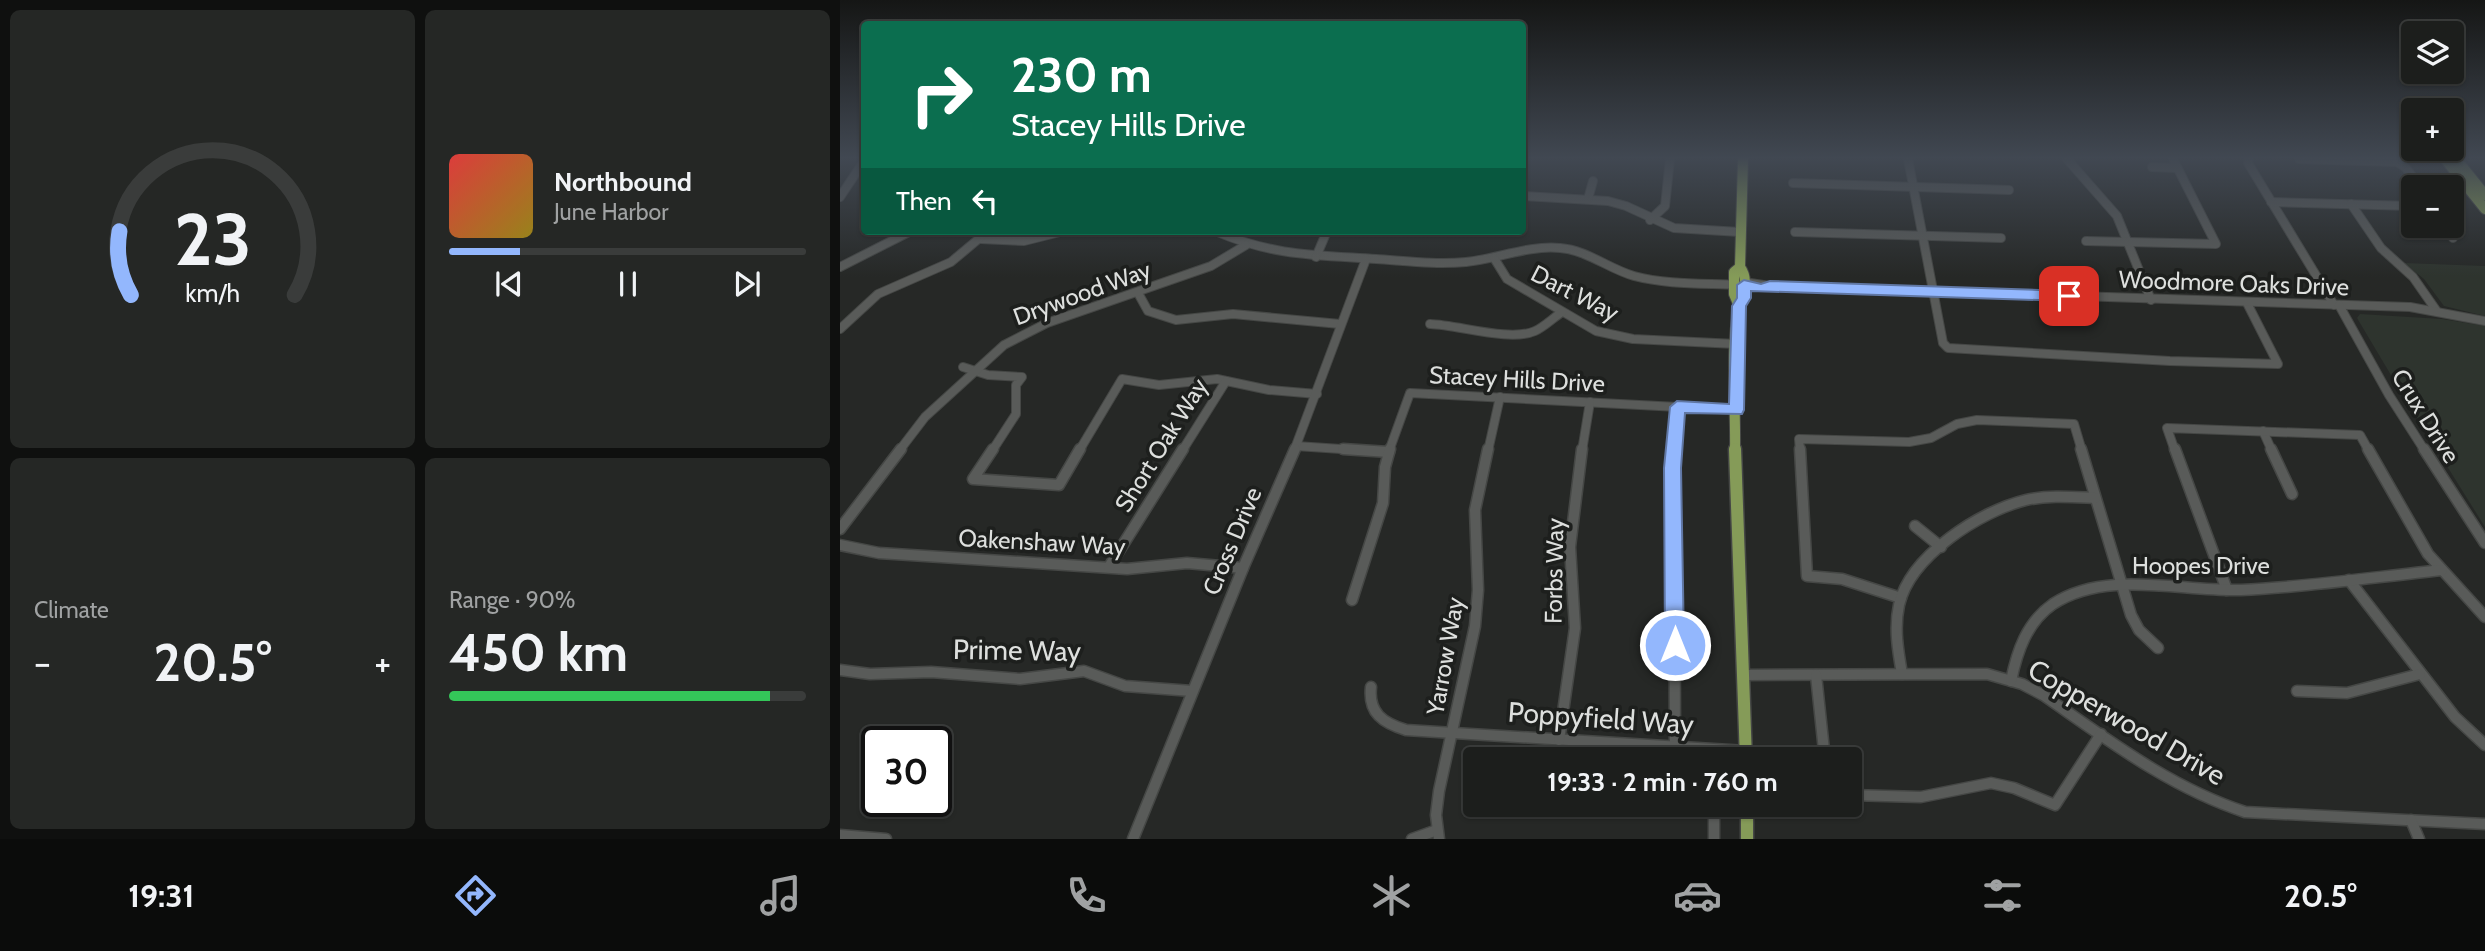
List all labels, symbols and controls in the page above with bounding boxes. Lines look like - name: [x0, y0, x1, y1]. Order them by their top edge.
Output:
- map controls: [2401, 21, 2464, 238]
- button: layers: [2401, 21, 2464, 84]
- text: 230 m: [1011, 45, 1152, 104]
- icon: right: [896, 49, 987, 140]
- button: +: [2401, 98, 2464, 161]
- text: Stacey Hills Drive: [1011, 105, 1246, 144]
- text: Northbound: [554, 166, 692, 198]
- button: −: [2401, 175, 2464, 238]
- icon: left: [966, 182, 1004, 220]
- text: Then: [896, 185, 952, 217]
- text: 23: [174, 195, 251, 283]
- text: June Harbor: [554, 198, 668, 226]
- street label: Drywood Way: [1009, 255, 1155, 331]
- street label: Dart Way: [1526, 259, 1624, 327]
- street label: Woodmore Oaks Drive: [2118, 264, 2350, 302]
- icon: previous: [490, 265, 528, 303]
- icon: pause: [609, 265, 647, 303]
- icon: next: [728, 265, 766, 303]
- pin: [2039, 266, 2099, 326]
- icon: arrive: [2050, 277, 2088, 315]
- text: km/h: [185, 278, 240, 308]
- street label: Stacey Hills Drive: [1428, 360, 1606, 398]
- street label: Crux Drive: [2386, 364, 2466, 468]
- street label: Short Oak Way: [1108, 373, 1214, 517]
- street label: Cross Drive: [1196, 483, 1268, 599]
- street label: Forbs Way: [1539, 518, 1569, 624]
- street label: Oakenshaw Way: [958, 523, 1126, 561]
- street label: Hoopes Drive: [2132, 551, 2270, 580]
- text: Range · 90%: [449, 586, 576, 614]
- street label: Yarrow Way: [1420, 595, 1470, 718]
- text: Climate: [34, 596, 109, 624]
- position arrow: [1638, 608, 1712, 682]
- text: 450 km: [449, 621, 628, 684]
- text: 20.5°: [153, 631, 272, 694]
- street label: Prime Way: [953, 632, 1081, 668]
- text: −: [34, 639, 51, 686]
- text: +: [374, 639, 391, 686]
- street label: Copperwood Drive: [2022, 652, 2232, 792]
- street label: Poppyfield Way: [1507, 695, 1695, 741]
- speed limit sign: 30: [861, 726, 952, 817]
- text: 19:33 · 2 min · 760 m: [1547, 766, 1778, 798]
- icon: directions: [451, 871, 500, 920]
- icon: music: [756, 871, 805, 920]
- icon: phone: [1062, 871, 1111, 920]
- icon: climate: [1367, 871, 1416, 920]
- icon: car: [1673, 871, 1722, 920]
- icon: filters: [1978, 871, 2027, 920]
- text: 19:31: [128, 876, 194, 915]
- text: 20.5°: [2284, 876, 2357, 915]

